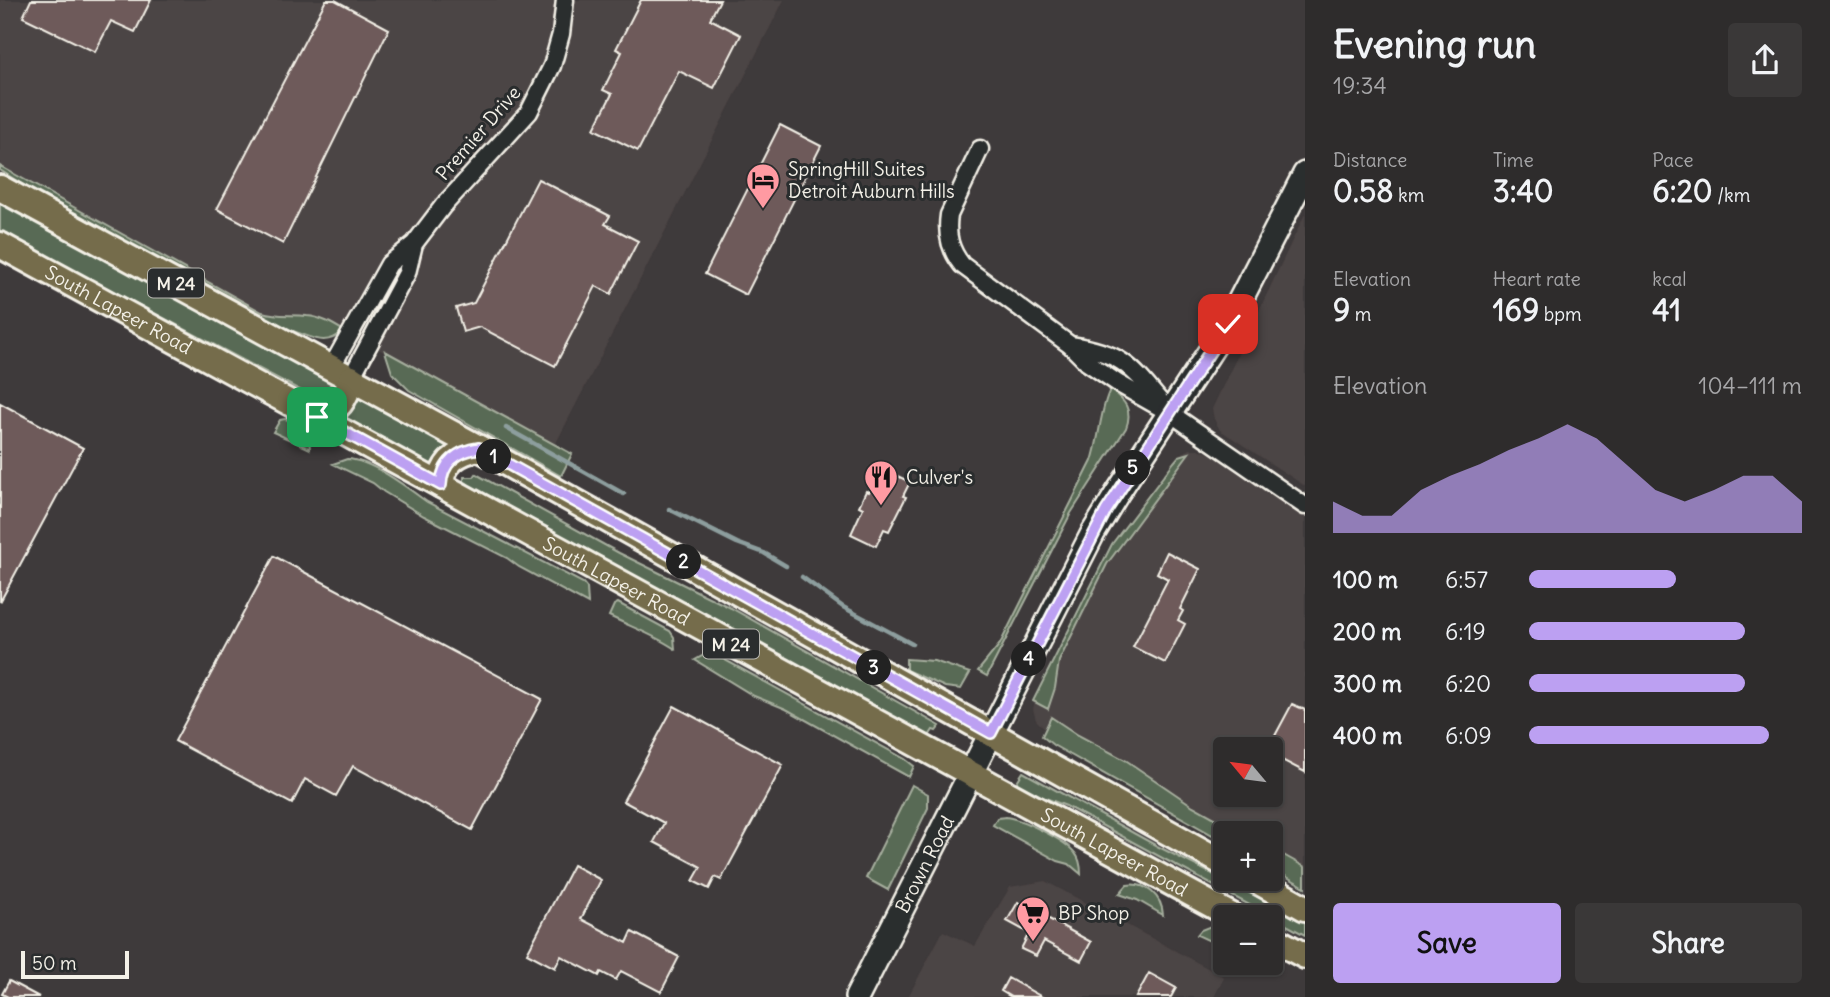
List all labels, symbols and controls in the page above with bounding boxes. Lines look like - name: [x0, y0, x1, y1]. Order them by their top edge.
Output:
- text: Evening run: [1333, 21, 1536, 68]
- button: share: [1728, 23, 1802, 97]
- text: 19:34: [1333, 71, 1387, 100]
- street label: Premier Drive: [430, 81, 526, 185]
- text: Distance: [1333, 148, 1407, 172]
- text: Time: [1493, 148, 1534, 172]
- text: Pace: [1652, 148, 1694, 172]
- place label: SpringHill Suites Detroit Auburn Hills: [788, 157, 955, 203]
- hotel icon: SpringHill Suites Detroit Auburn Hills: [744, 161, 782, 210]
- text: 0.58: [1333, 172, 1393, 210]
- text: 3:40: [1493, 172, 1554, 210]
- text: 6:20: [1652, 172, 1713, 210]
- text: km: [1393, 183, 1424, 207]
- text: /km: [1713, 183, 1750, 207]
- street label: South Lapeer Road: [41, 260, 196, 359]
- text: Elevation: [1333, 267, 1411, 291]
- text: Heart rate: [1493, 267, 1581, 291]
- text: kcal: [1652, 267, 1687, 291]
- road number: M 24: [148, 268, 204, 298]
- text: 9: [1333, 291, 1350, 329]
- text: 169: [1493, 291, 1539, 329]
- text: 41: [1652, 291, 1681, 329]
- pin: [1198, 294, 1258, 354]
- text: m: [1350, 302, 1371, 326]
- text: bpm: [1539, 302, 1582, 326]
- icon: check: [1209, 305, 1247, 343]
- text: Elevation: [1333, 371, 1427, 400]
- text: 104–111 m: [1698, 371, 1802, 400]
- pin: [287, 387, 347, 447]
- icon: arrive: [298, 398, 336, 436]
- pin: 1: [476, 440, 512, 475]
- text: 1: [490, 444, 497, 468]
- pin: 5: [1116, 450, 1150, 486]
- text: 5: [1127, 455, 1138, 479]
- restaurant icon: Culver's: [862, 458, 900, 507]
- place label: Culver's: [906, 465, 973, 489]
- street label: South Lapeer Road: [539, 531, 694, 630]
- pin: 2: [666, 544, 702, 580]
- text: 2: [678, 549, 689, 573]
- text: 100 m: [1333, 565, 1398, 594]
- text: 6:57: [1445, 565, 1488, 594]
- text: 200 m: [1333, 617, 1402, 646]
- text: 6:19: [1445, 617, 1486, 646]
- road number: M 24: [703, 630, 759, 658]
- pin: 4: [1012, 642, 1046, 676]
- text: 4: [1023, 646, 1034, 670]
- pin: 3: [856, 650, 892, 686]
- text: 3: [868, 655, 879, 679]
- text: 300 m: [1333, 669, 1402, 698]
- text: 6:20: [1445, 669, 1491, 698]
- text: 400 m: [1333, 721, 1402, 750]
- text: 6:09: [1445, 721, 1492, 750]
- north arrow: [1213, 737, 1283, 807]
- map controls: [1213, 737, 1283, 975]
- street label: South Lapeer Road: [1037, 802, 1192, 902]
- street label: Brown Road: [890, 812, 959, 917]
- button: +: [1213, 821, 1283, 891]
- supermarket icon: BP Shop: [1014, 894, 1052, 943]
- place label: BP Shop: [1058, 901, 1129, 925]
- button: Save: [1333, 903, 1561, 983]
- button: Share: [1575, 903, 1802, 983]
- button: −: [1213, 905, 1283, 975]
- scale bar: [21, 948, 130, 980]
- text: 50 m: [32, 951, 77, 975]

